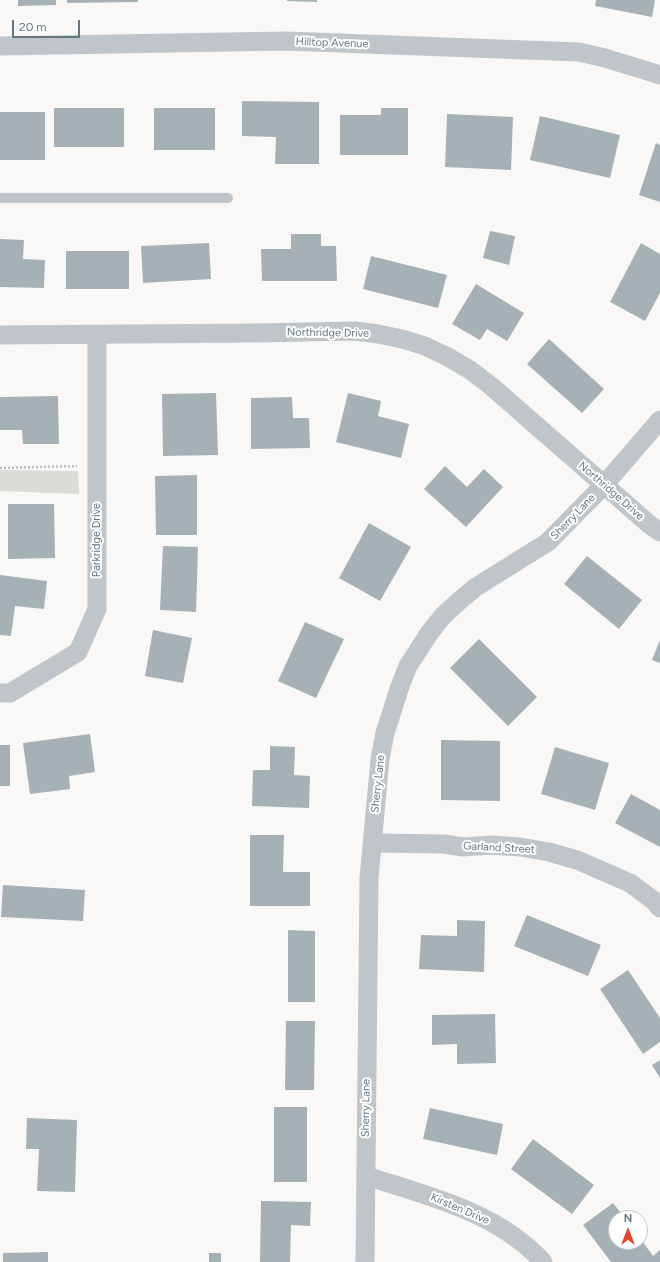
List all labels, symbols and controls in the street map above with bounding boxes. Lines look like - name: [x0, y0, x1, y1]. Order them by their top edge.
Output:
- scale bar: [14, 12, 82, 38]
- text: 20 m: [19, 20, 47, 34]
- street label: Hilltop Avenue: [296, 35, 368, 51]
- street label: Northridge Drive: [287, 326, 369, 340]
- street label: Northridge Drive: [576, 459, 646, 523]
- street label: Sherry Lane: [548, 491, 598, 543]
- street label: Parkridge Drive: [90, 503, 104, 577]
- street label: Sherry Lane: [368, 754, 388, 814]
- street label: Garland Street: [463, 840, 535, 856]
- street label: Sherry Lane: [359, 1079, 373, 1137]
- street label: Kirsten Drive: [429, 1191, 491, 1227]
- north arrow: [608, 1210, 648, 1250]
- text: N: [624, 1212, 632, 1225]

